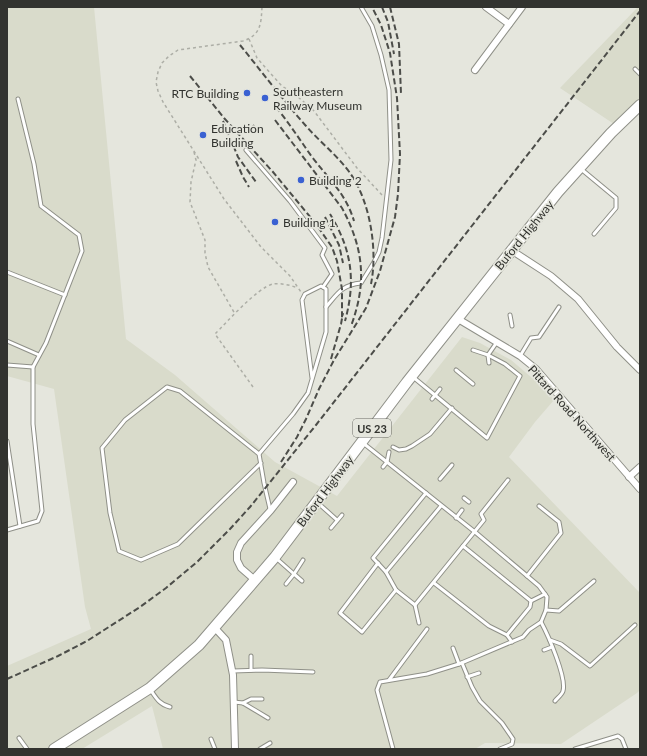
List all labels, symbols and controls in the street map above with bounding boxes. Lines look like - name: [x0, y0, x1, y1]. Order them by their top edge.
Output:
- place label: Southeastern Railway Museum: [273, 84, 362, 113]
- place label: RTC Building: [171, 86, 239, 101]
- marker: RTC Building: [242, 88, 252, 98]
- marker: Southeastern Railway Museum: [260, 93, 270, 103]
- place label: Education Building: [211, 121, 264, 150]
- marker: Education Building: [198, 130, 208, 140]
- place label: Building 2: [309, 173, 362, 188]
- marker: Building 2: [296, 175, 306, 185]
- street label: Buford Highway: [491, 197, 557, 273]
- place label: Building 1: [283, 215, 336, 230]
- marker: Building 1: [270, 217, 280, 227]
- street label: Pittard Road Northwest: [525, 362, 620, 465]
- road number: US 23: [353, 419, 391, 437]
- street label: Buford Highway: [293, 452, 357, 530]

